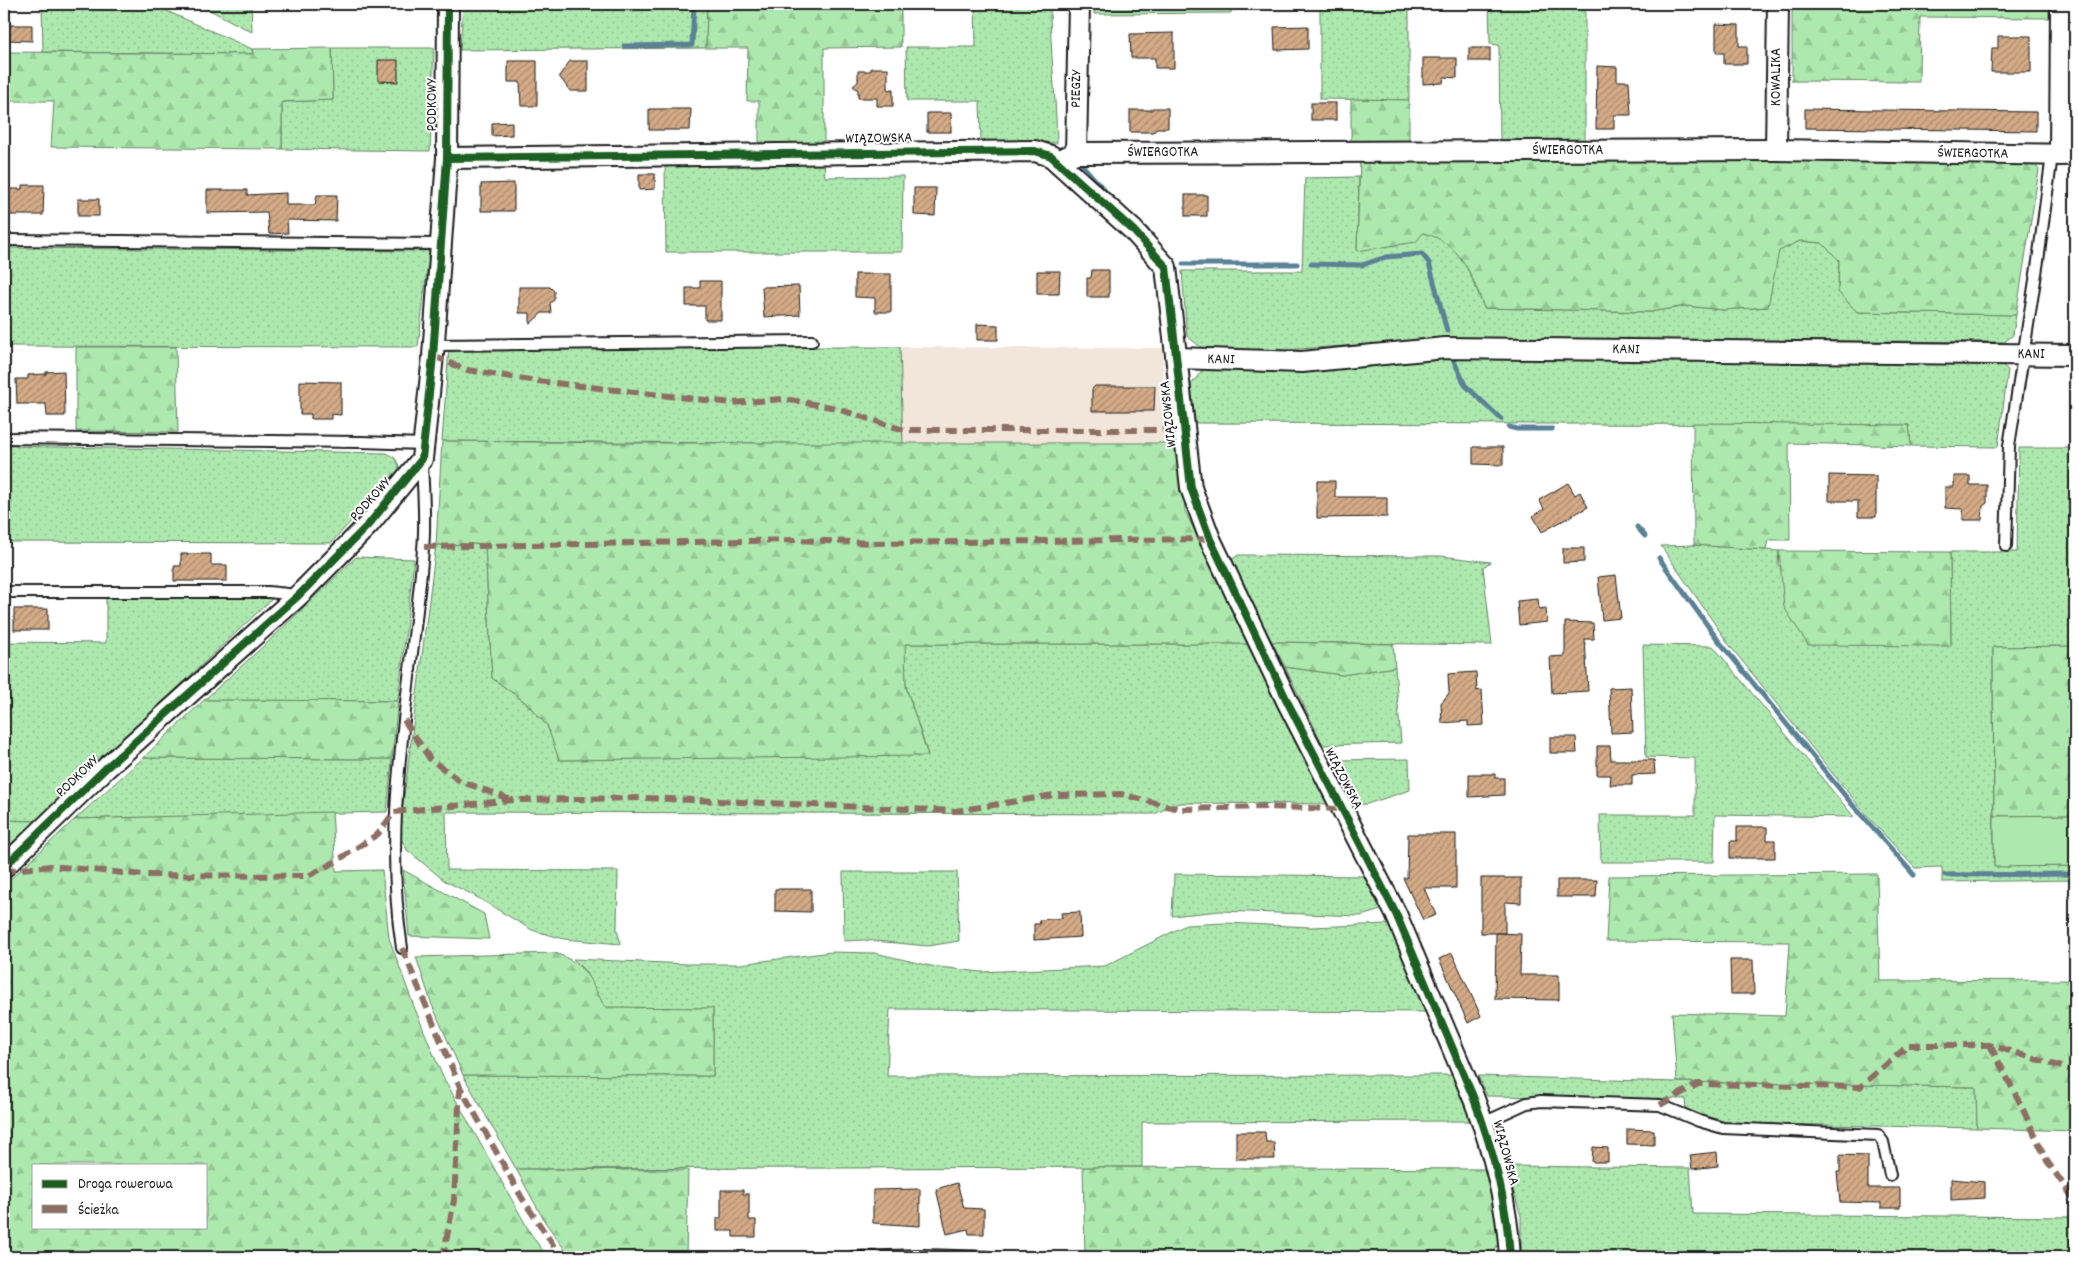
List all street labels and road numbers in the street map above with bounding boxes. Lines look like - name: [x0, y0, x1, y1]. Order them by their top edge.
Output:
- street label: KOWALIKA: [1766, 48, 1788, 106]
- street label: PIEGŻY: [1066, 69, 1088, 108]
- street label: PODKOWY: [422, 78, 444, 131]
- street label: WIĄZOWSKA: [845, 127, 913, 151]
- street label: ŚWIERGOTKA: [1533, 140, 1603, 162]
- street label: ŚWIERGOTKA: [1128, 142, 1198, 164]
- street label: ŚWIERGOTKA: [1937, 142, 2009, 166]
- street label: KANI: [1612, 339, 1640, 361]
- street label: KANI: [2017, 344, 2045, 366]
- street label: KANI: [1207, 349, 1235, 371]
- street label: WIĄZOWSKA: [1155, 380, 1183, 448]
- street label: PODKOWY: [345, 473, 397, 527]
- street label: WIĄZOWSKA: [1318, 744, 1368, 814]
- street label: PODKOWY: [51, 750, 105, 803]
- street label: WIĄZOWSKA: [1486, 1118, 1524, 1188]

